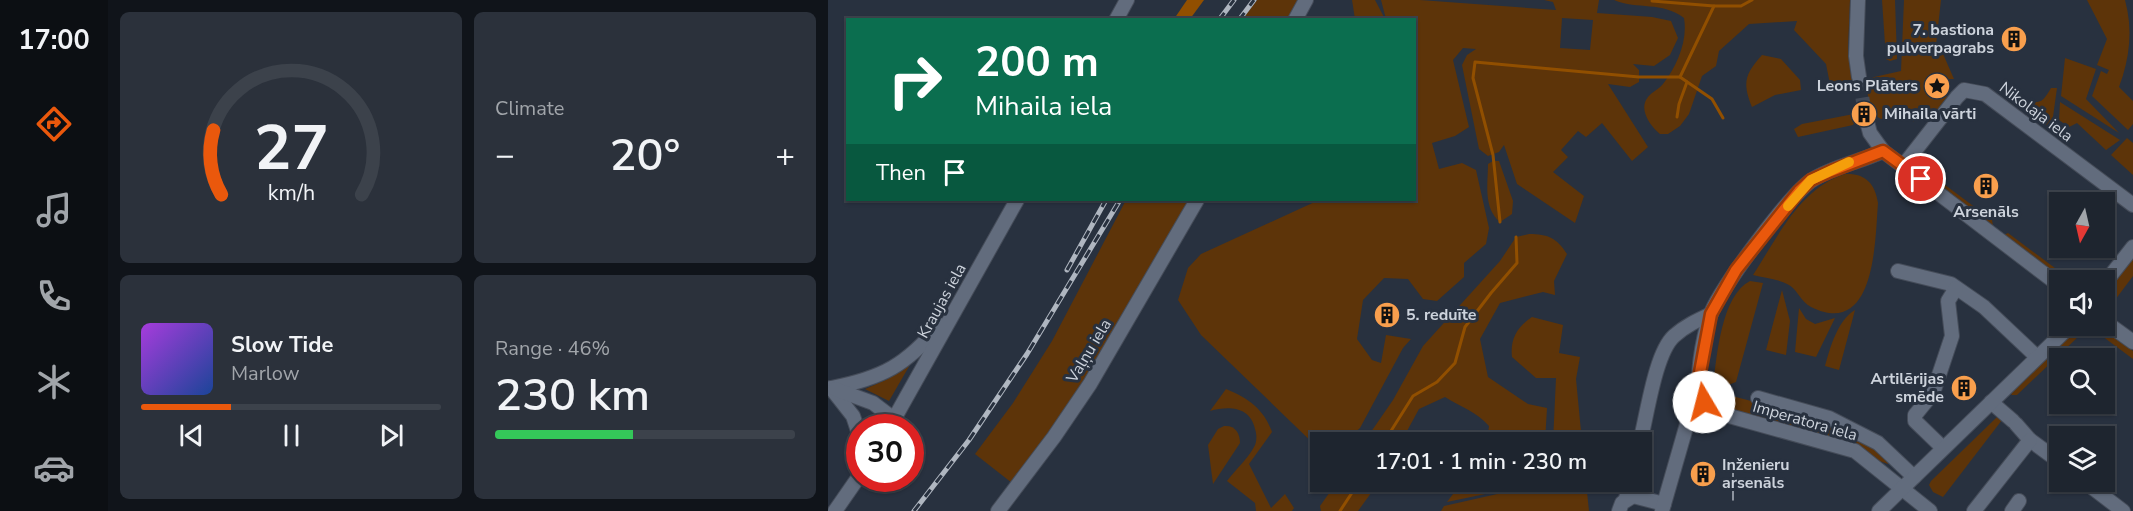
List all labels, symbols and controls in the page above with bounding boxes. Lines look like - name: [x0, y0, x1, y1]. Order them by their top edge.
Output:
- place label: 7. bastiona pulverpagrabs: [1887, 19, 1994, 59]
- text: 17:00: [18, 22, 90, 59]
- building icon: 7. bastiona pulverpagrabs: [1999, 24, 2029, 54]
- text: 200 m: [975, 34, 1099, 91]
- icon: right: [876, 42, 954, 120]
- place icon: Leons Plāters: [1922, 71, 1952, 101]
- place label: Leons Plāters: [1817, 75, 1918, 97]
- street label: Nikolaja iela: [1995, 77, 2077, 147]
- text: Mihaila iela: [975, 88, 1112, 125]
- text: Climate: [495, 95, 564, 122]
- building icon: Mihaila vārti: [1849, 99, 1879, 129]
- icon: directions: [33, 103, 75, 145]
- place label: Mihaila vārti: [1884, 103, 1976, 125]
- text: 27: [254, 106, 328, 191]
- text: 20°: [610, 125, 680, 186]
- text: −: [495, 133, 515, 178]
- text: +: [775, 133, 795, 178]
- pin: [1895, 153, 1946, 204]
- icon: arrive: [938, 156, 971, 189]
- text: Then: [876, 158, 926, 188]
- icon: arrive: [1904, 162, 1937, 195]
- building icon: Arsenāls: [1971, 171, 2001, 201]
- text: km/h: [267, 178, 315, 208]
- icon: music: [33, 189, 75, 231]
- north arrow: [2049, 192, 2115, 258]
- map controls: [2049, 192, 2115, 492]
- place label: Arsenāls: [1953, 201, 2019, 223]
- street label: Kraujas iela: [912, 260, 972, 342]
- button: sound: [2049, 270, 2115, 336]
- icon: phone: [33, 275, 75, 317]
- building icon: 5. reduīte: [1372, 300, 1402, 330]
- place label: 5. reduīte: [1406, 304, 1477, 326]
- street label: Vaļņu iela: [1061, 315, 1117, 388]
- text: Slow Tide: [231, 330, 333, 360]
- text: Range · 46%: [495, 335, 610, 362]
- button: search: [2049, 348, 2115, 414]
- text: Marlow: [231, 360, 299, 387]
- icon: climate: [33, 361, 75, 403]
- text: 230 km: [495, 365, 650, 426]
- place label: Artilērijas smēde: [1870, 368, 1944, 408]
- position arrow: [1672, 370, 1736, 434]
- building icon: Artilērijas smēde: [1949, 373, 1979, 403]
- street label: Imperatora iela: [1750, 396, 1860, 446]
- speed limit sign: 30: [846, 414, 924, 492]
- icon: previous: [175, 419, 208, 452]
- icon: pause: [275, 419, 308, 452]
- icon: next: [375, 419, 408, 452]
- button: layers: [2049, 426, 2115, 492]
- icon: car: [33, 447, 75, 489]
- text: 17:01 · 1 min · 230 m: [1375, 447, 1587, 477]
- place label: Inženieru arsenāls: [1722, 454, 1790, 494]
- building icon: Inženieru arsenāls: [1688, 459, 1718, 489]

